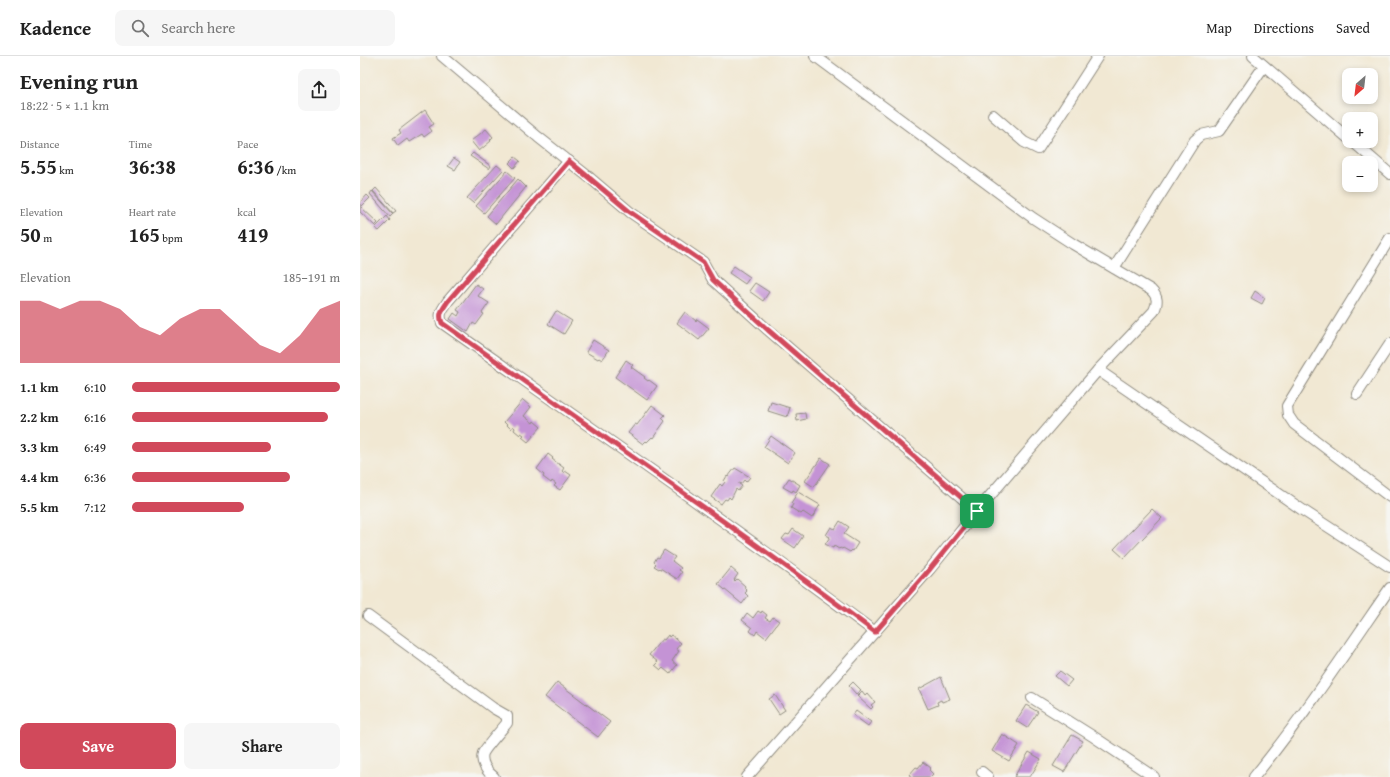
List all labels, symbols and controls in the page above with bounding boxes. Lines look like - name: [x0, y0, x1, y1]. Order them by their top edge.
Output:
- search box: [115, 10, 395, 46]
- text: Kadence: [20, 14, 91, 42]
- icon: search: [129, 17, 151, 39]
- text: Search here: [161, 17, 235, 38]
- text: Map: [1206, 18, 1232, 38]
- text: Directions: [1254, 18, 1314, 38]
- text: Saved: [1336, 18, 1370, 38]
- text: Evening run: [20, 65, 138, 97]
- north arrow: [1342, 68, 1378, 104]
- map controls: [1342, 68, 1378, 192]
- button: share: [298, 69, 340, 111]
- text: 18:22 · 5 × 1.1 km: [20, 96, 109, 115]
- button: +: [1342, 112, 1378, 148]
- text: Distance: [20, 136, 59, 152]
- text: Time: [129, 136, 152, 152]
- text: Pace: [237, 136, 258, 152]
- text: 5.55: [20, 152, 57, 181]
- text: 36:38: [129, 152, 176, 181]
- text: 6:36: [237, 152, 274, 181]
- button: −: [1342, 156, 1378, 192]
- text: km: [57, 162, 74, 178]
- text: /km: [274, 162, 296, 178]
- text: Elevation: [20, 204, 63, 220]
- text: Heart rate: [129, 204, 176, 220]
- text: kcal: [237, 204, 256, 220]
- text: 50: [20, 220, 41, 249]
- text: 165: [129, 220, 160, 249]
- text: 419: [237, 220, 268, 249]
- text: m: [41, 230, 52, 246]
- text: bpm: [160, 230, 183, 246]
- text: Elevation: [20, 268, 71, 287]
- text: 185–191 m: [283, 268, 340, 287]
- text: 1.1 km: [20, 378, 59, 397]
- text: 6:10: [84, 378, 106, 397]
- text: 2.2 km: [20, 408, 59, 427]
- text: 6:16: [84, 408, 106, 427]
- text: 3.3 km: [20, 438, 59, 457]
- text: 6:49: [84, 438, 106, 457]
- text: 4.4 km: [20, 468, 59, 487]
- text: 6:36: [84, 468, 106, 487]
- pin: [960, 494, 994, 528]
- text: 5.5 km: [20, 498, 59, 517]
- text: 7:12: [84, 498, 106, 517]
- icon: arrive: [966, 500, 988, 522]
- button: Save: [20, 723, 176, 769]
- button: Share: [184, 723, 340, 769]

